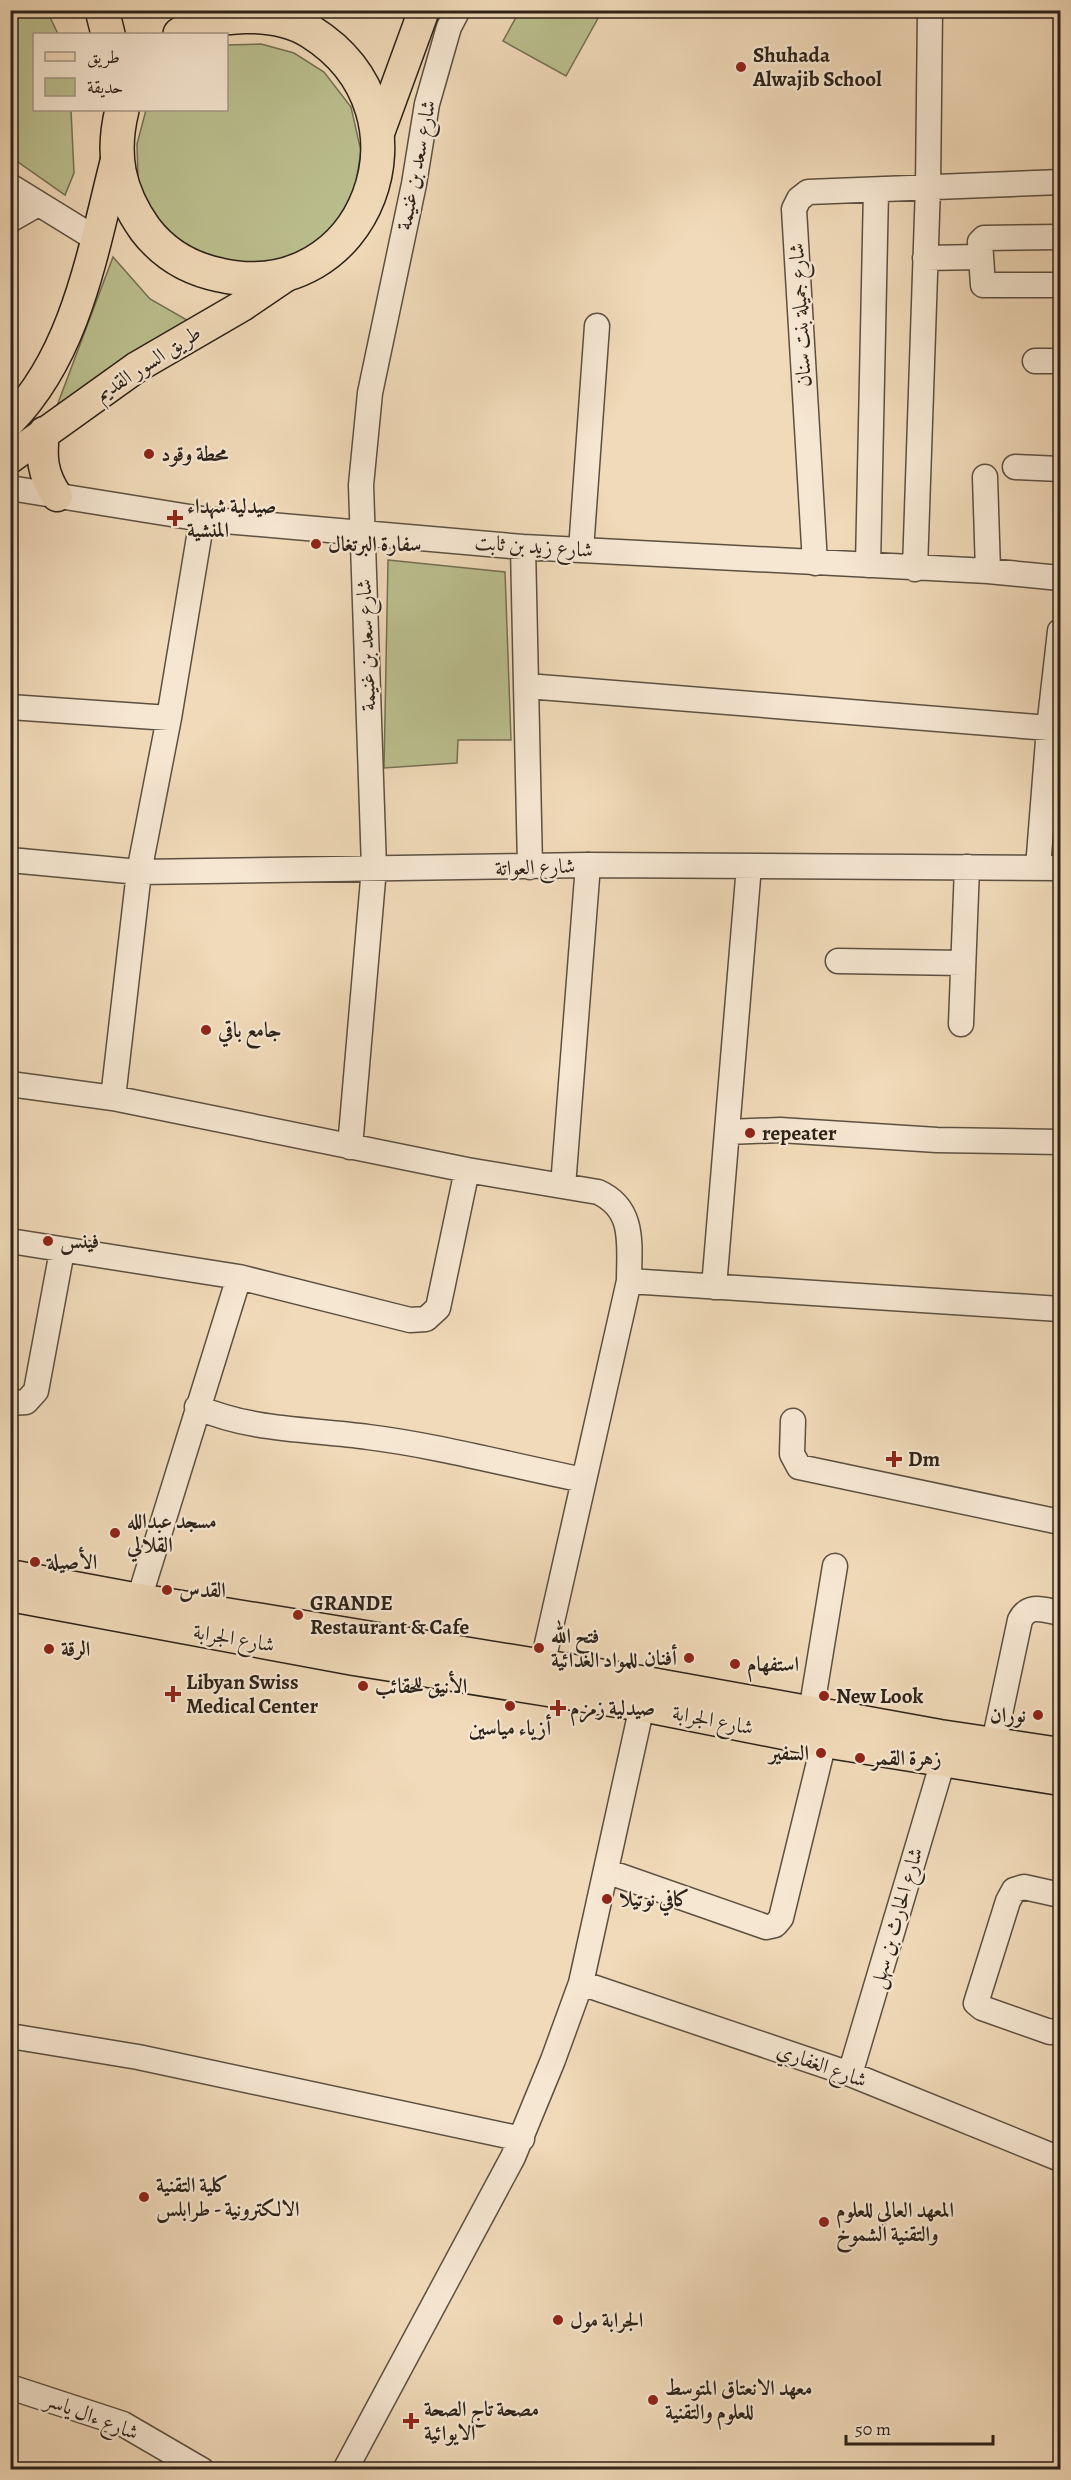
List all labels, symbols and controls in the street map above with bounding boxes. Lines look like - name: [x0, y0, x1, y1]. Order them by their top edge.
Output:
- legend: [33, 33, 228, 111]
- place label: Shuhada Alwajib School: [752, 41, 882, 93]
- text: طريق: [87, 45, 120, 69]
- marker: Shuhada Alwajib School: [734, 60, 748, 74]
- text: حديقة: [87, 75, 123, 99]
- street label: شارع سعد بن غنيمة: [390, 98, 446, 233]
- street label: شارع جميلة بنت سنان: [782, 242, 822, 388]
- street label: طريق السور القديم: [90, 318, 209, 411]
- place label: محطة وقود: [161, 440, 229, 468]
- marker: محطة وقود: [142, 447, 156, 461]
- place label: صيدلية شهداء المنشية: [187, 492, 276, 544]
- marker: صيدلية شهداء المنشية: [168, 511, 182, 525]
- street label: شارع زيد بن ثابت: [474, 528, 594, 568]
- place label: سفارة البرتغال: [328, 530, 421, 558]
- marker: سفارة البرتغال: [309, 537, 323, 551]
- street label: شارع سعد بن غنيمة: [350, 578, 386, 711]
- street label: شارع العواتة: [494, 852, 576, 886]
- place label: جامع باقي: [217, 1016, 282, 1049]
- marker: جامع باقي: [199, 1023, 213, 1037]
- place label: repeater: [762, 1119, 837, 1147]
- marker: repeater: [743, 1126, 757, 1140]
- place label: فينس: [60, 1227, 99, 1255]
- marker: فينس: [41, 1234, 55, 1248]
- place label: Dm: [908, 1445, 940, 1473]
- marker: Dm: [885, 1450, 903, 1468]
- place label: مسجد عبدالله القلالي: [126, 1507, 217, 1563]
- marker: مسجد عبدالله القلالي: [108, 1526, 122, 1540]
- place label: الأصيلة: [45, 1546, 97, 1576]
- marker: الأصيلة: [28, 1555, 42, 1569]
- place label: القدس: [179, 1576, 226, 1604]
- marker: القدس: [160, 1583, 174, 1597]
- place label: GRANDE Restaurant & Cafe: [310, 1589, 469, 1641]
- marker: GRANDE Restaurant & Cafe: [291, 1608, 305, 1622]
- street label: شارع الجرابة: [190, 1617, 277, 1663]
- place label: فتح الله للمواد الغدائية: [551, 1619, 637, 1674]
- place label: الرقة: [61, 1635, 90, 1663]
- marker: فتح الله للمواد الغدائية: [532, 1641, 546, 1655]
- marker: الرقة: [42, 1642, 56, 1656]
- place label: أفنان: [644, 1644, 677, 1672]
- place label: استفهام: [747, 1650, 799, 1683]
- marker: أفنان: [682, 1651, 696, 1665]
- marker: استفهام: [728, 1657, 742, 1671]
- place label: Libyan Swiss Medical Center: [186, 1668, 318, 1720]
- place label: الأنيق للحقائب: [375, 1670, 467, 1700]
- marker: الأنيق للحقائب: [356, 1679, 370, 1693]
- place label: New Look: [836, 1682, 924, 1710]
- marker: Libyan Swiss Medical Center: [164, 1685, 182, 1703]
- marker: New Look: [817, 1689, 831, 1703]
- place label: صيدلية زمزم: [570, 1694, 655, 1727]
- street label: شارع الجرابة: [669, 1698, 756, 1746]
- marker: أزياء مياسين: [503, 1699, 517, 1713]
- marker: صيدلية زمزم: [551, 1701, 565, 1715]
- place label: نوران: [990, 1701, 1026, 1729]
- marker: نوران: [1031, 1708, 1045, 1722]
- place label: أزياء مياسين: [469, 1714, 551, 1742]
- place label: السفير: [767, 1739, 809, 1767]
- place label: زهرة القمر: [870, 1744, 942, 1772]
- marker: السفير: [814, 1746, 828, 1760]
- marker: زهرة القمر: [853, 1751, 867, 1765]
- street label: شارع الحارث بن سهل: [862, 1844, 933, 1993]
- place label: كافي نوتيلا: [619, 1885, 690, 1917]
- marker: كافي نوتيلا: [600, 1892, 614, 1906]
- street label: شارع الغفاري: [772, 2036, 871, 2098]
- place label: كلية التقنية الالكترونية - طرابلس: [156, 2171, 300, 2223]
- marker: كلية التقنية الالكترونية - طرابلس: [137, 2190, 151, 2204]
- place label: المعهد العالي للعلوم والتقنية الشموخ: [836, 2196, 954, 2253]
- marker: المعهد العالي للعلوم والتقنية الشموخ: [817, 2215, 831, 2229]
- place label: الجرابة مول: [570, 2306, 643, 2334]
- marker: الجرابة مول: [551, 2313, 565, 2327]
- place label: معهد الانعتاق المتوسط للعلوم والتقنية: [665, 2374, 812, 2431]
- street label: شارع ءال ياسر: [38, 2385, 143, 2450]
- marker: معهد الانعتاق المتوسط للعلوم والتقنية: [646, 2393, 660, 2407]
- place label: مصحة تاج الصحة الايوائية: [424, 2395, 539, 2447]
- scale bar: [846, 2408, 993, 2446]
- marker: مصحة تاج الصحة الايوائية: [402, 2412, 420, 2430]
- text: 50 m: [855, 2417, 891, 2441]

